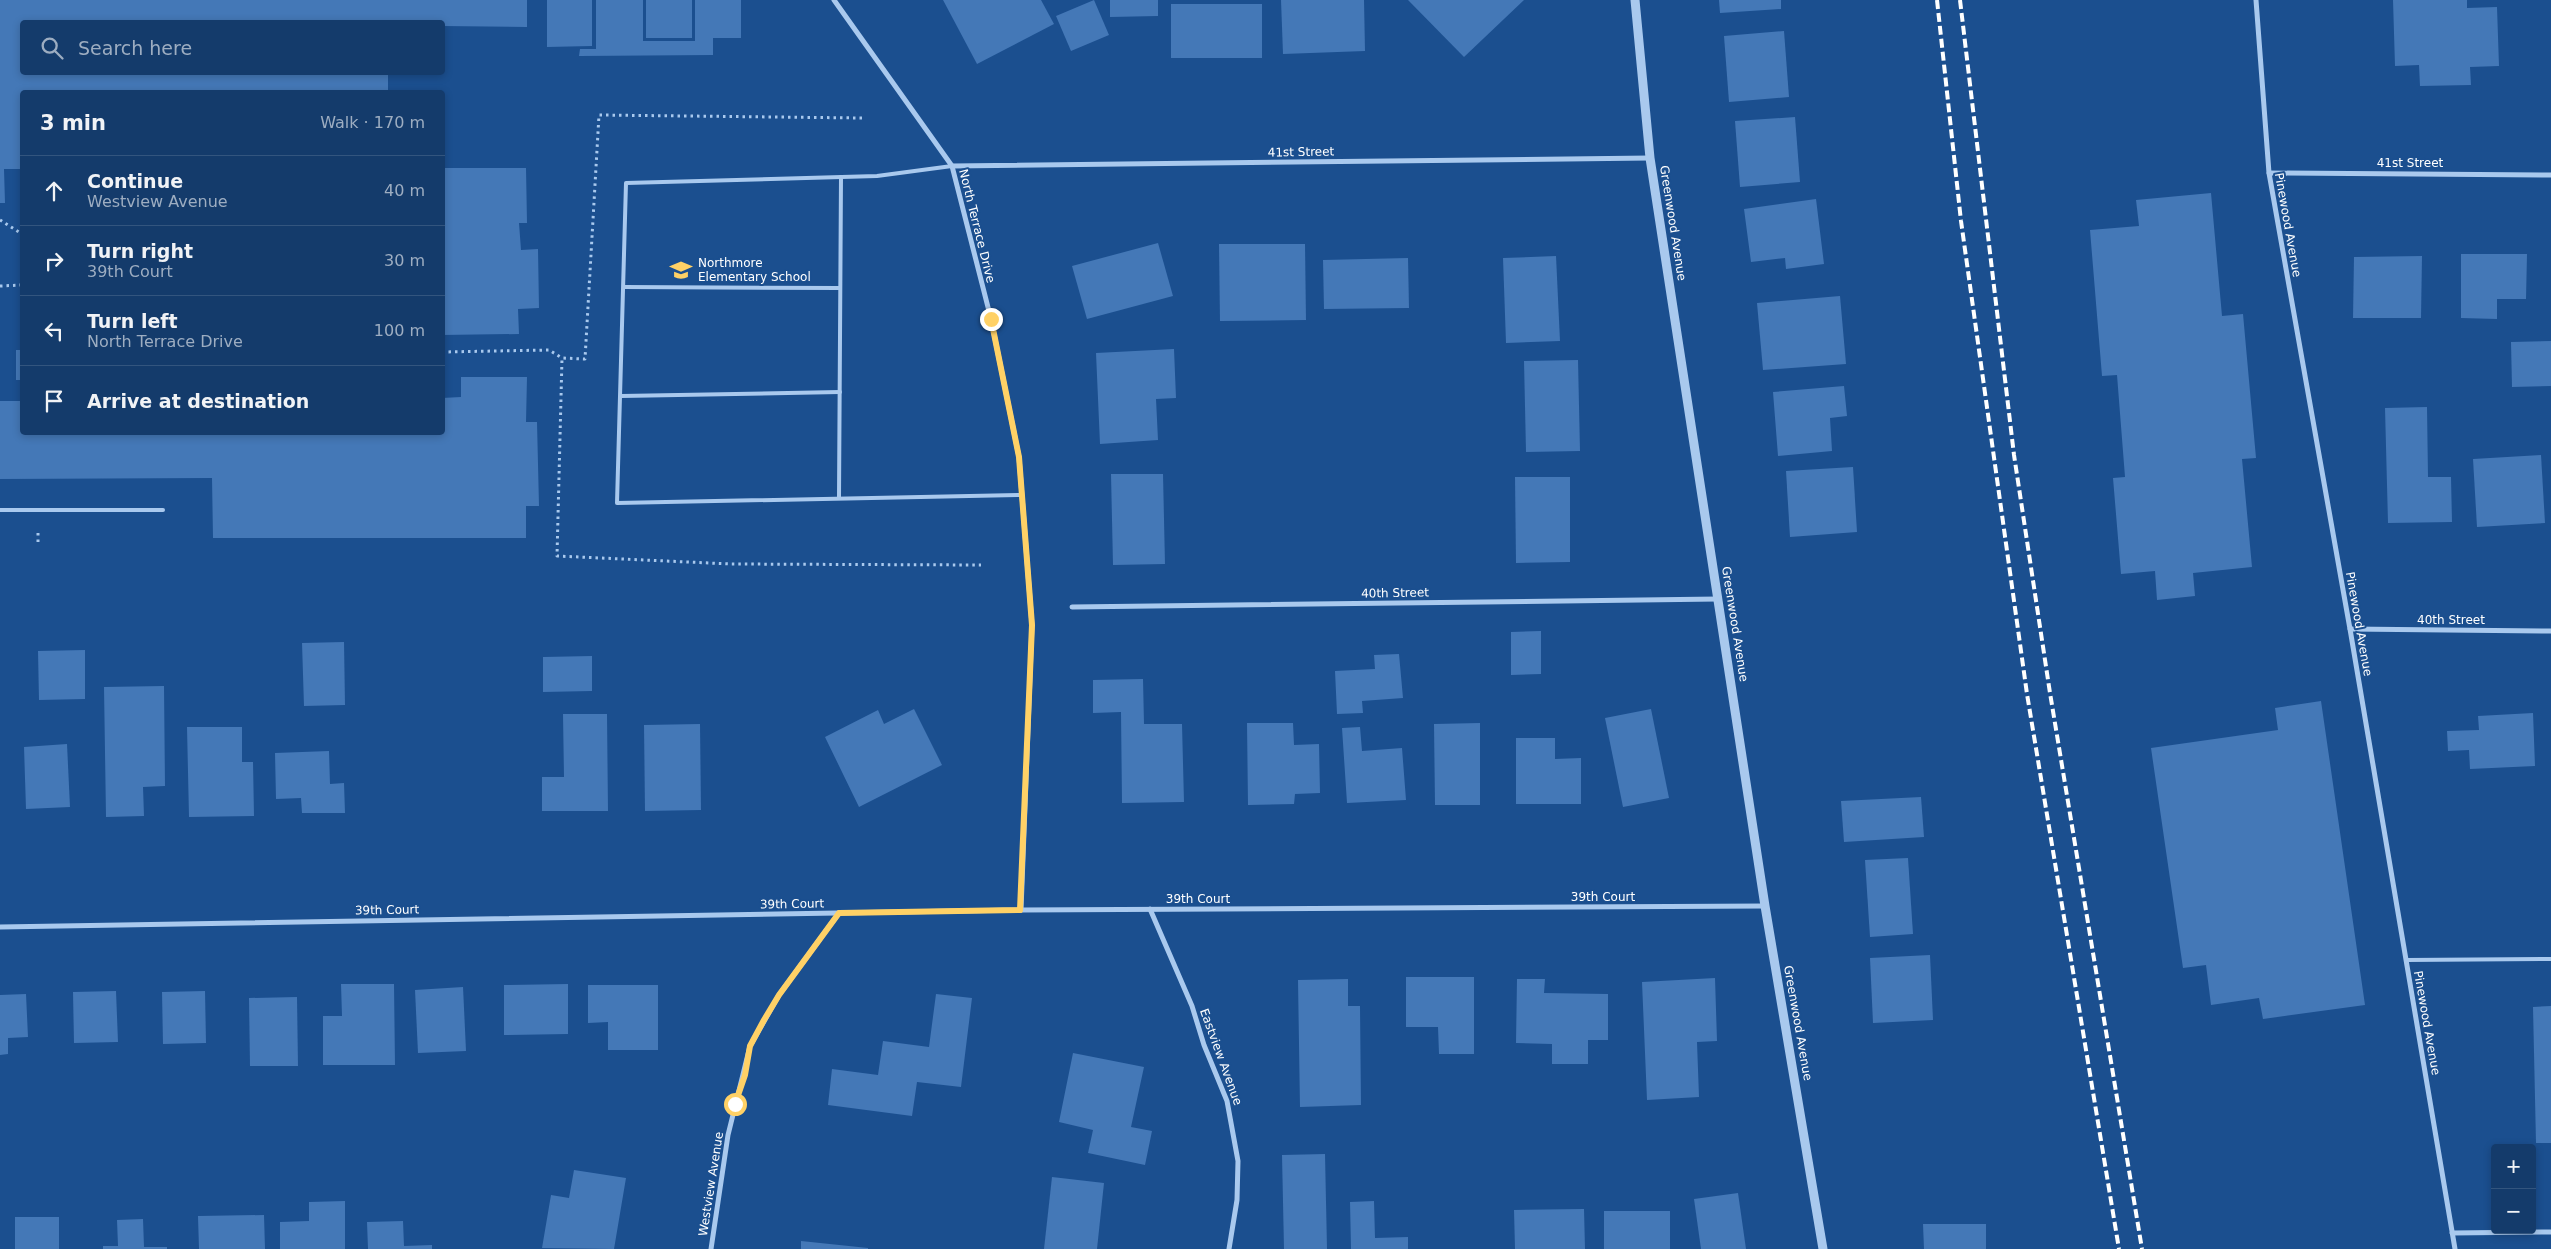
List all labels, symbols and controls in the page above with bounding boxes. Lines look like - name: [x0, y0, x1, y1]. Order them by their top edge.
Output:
- search box: [20, 20, 445, 75]
- icon: search: [38, 34, 66, 62]
- text: Search here: [78, 37, 192, 59]
- text: 3 min: [40, 111, 106, 135]
- text: Walk · 170 m: [320, 113, 425, 132]
- street label: 41st Street: [1268, 144, 1335, 160]
- street label: 41st Street: [2377, 156, 2444, 170]
- street label: Greenwood Avenue: [1657, 164, 1689, 282]
- street label: North Terrace Drive: [956, 168, 998, 284]
- text: Continue: [87, 170, 183, 192]
- street label: Pinewood Avenue: [2272, 172, 2304, 278]
- icon: ahead: [40, 177, 68, 205]
- text: 40 m: [384, 181, 425, 200]
- text: Westview Avenue: [87, 192, 228, 211]
- text: Turn right: [87, 240, 193, 262]
- icon: right: [40, 247, 68, 275]
- text: 30 m: [384, 251, 425, 270]
- place label: Northmore Elementary School: [698, 256, 811, 284]
- school or university icon: Northmore Elementary School: [668, 257, 694, 283]
- text: 39th Court: [87, 262, 173, 281]
- route end: [980, 308, 1003, 331]
- text: Turn left: [87, 310, 178, 332]
- icon: left: [40, 317, 68, 345]
- text: 100 m: [374, 321, 425, 340]
- text: North Terrace Drive: [87, 332, 243, 351]
- icon: arrive: [40, 387, 68, 415]
- text: Arrive at destination: [87, 390, 309, 412]
- street label: Greenwood Avenue: [1719, 565, 1751, 683]
- street label: Pinewood Avenue: [2343, 571, 2375, 677]
- street label: 40th Street: [1361, 585, 1429, 601]
- street label: 40th Street: [2417, 613, 2485, 627]
- street label: 39th Court: [1571, 890, 1635, 904]
- street label: 39th Court: [1166, 892, 1230, 906]
- street label: 39th Court: [760, 896, 825, 912]
- street label: 39th Court: [355, 902, 420, 918]
- street label: Greenwood Avenue: [1781, 964, 1815, 1082]
- street label: Pinewood Avenue: [2411, 970, 2443, 1076]
- street label: Eastview Avenue: [1197, 1007, 1245, 1107]
- route start: [724, 1093, 747, 1116]
- street label: Westview Avenue: [696, 1131, 726, 1237]
- map controls: [2491, 1144, 2536, 1234]
- button: +: [2491, 1144, 2536, 1189]
- button: −: [2491, 1189, 2536, 1234]

